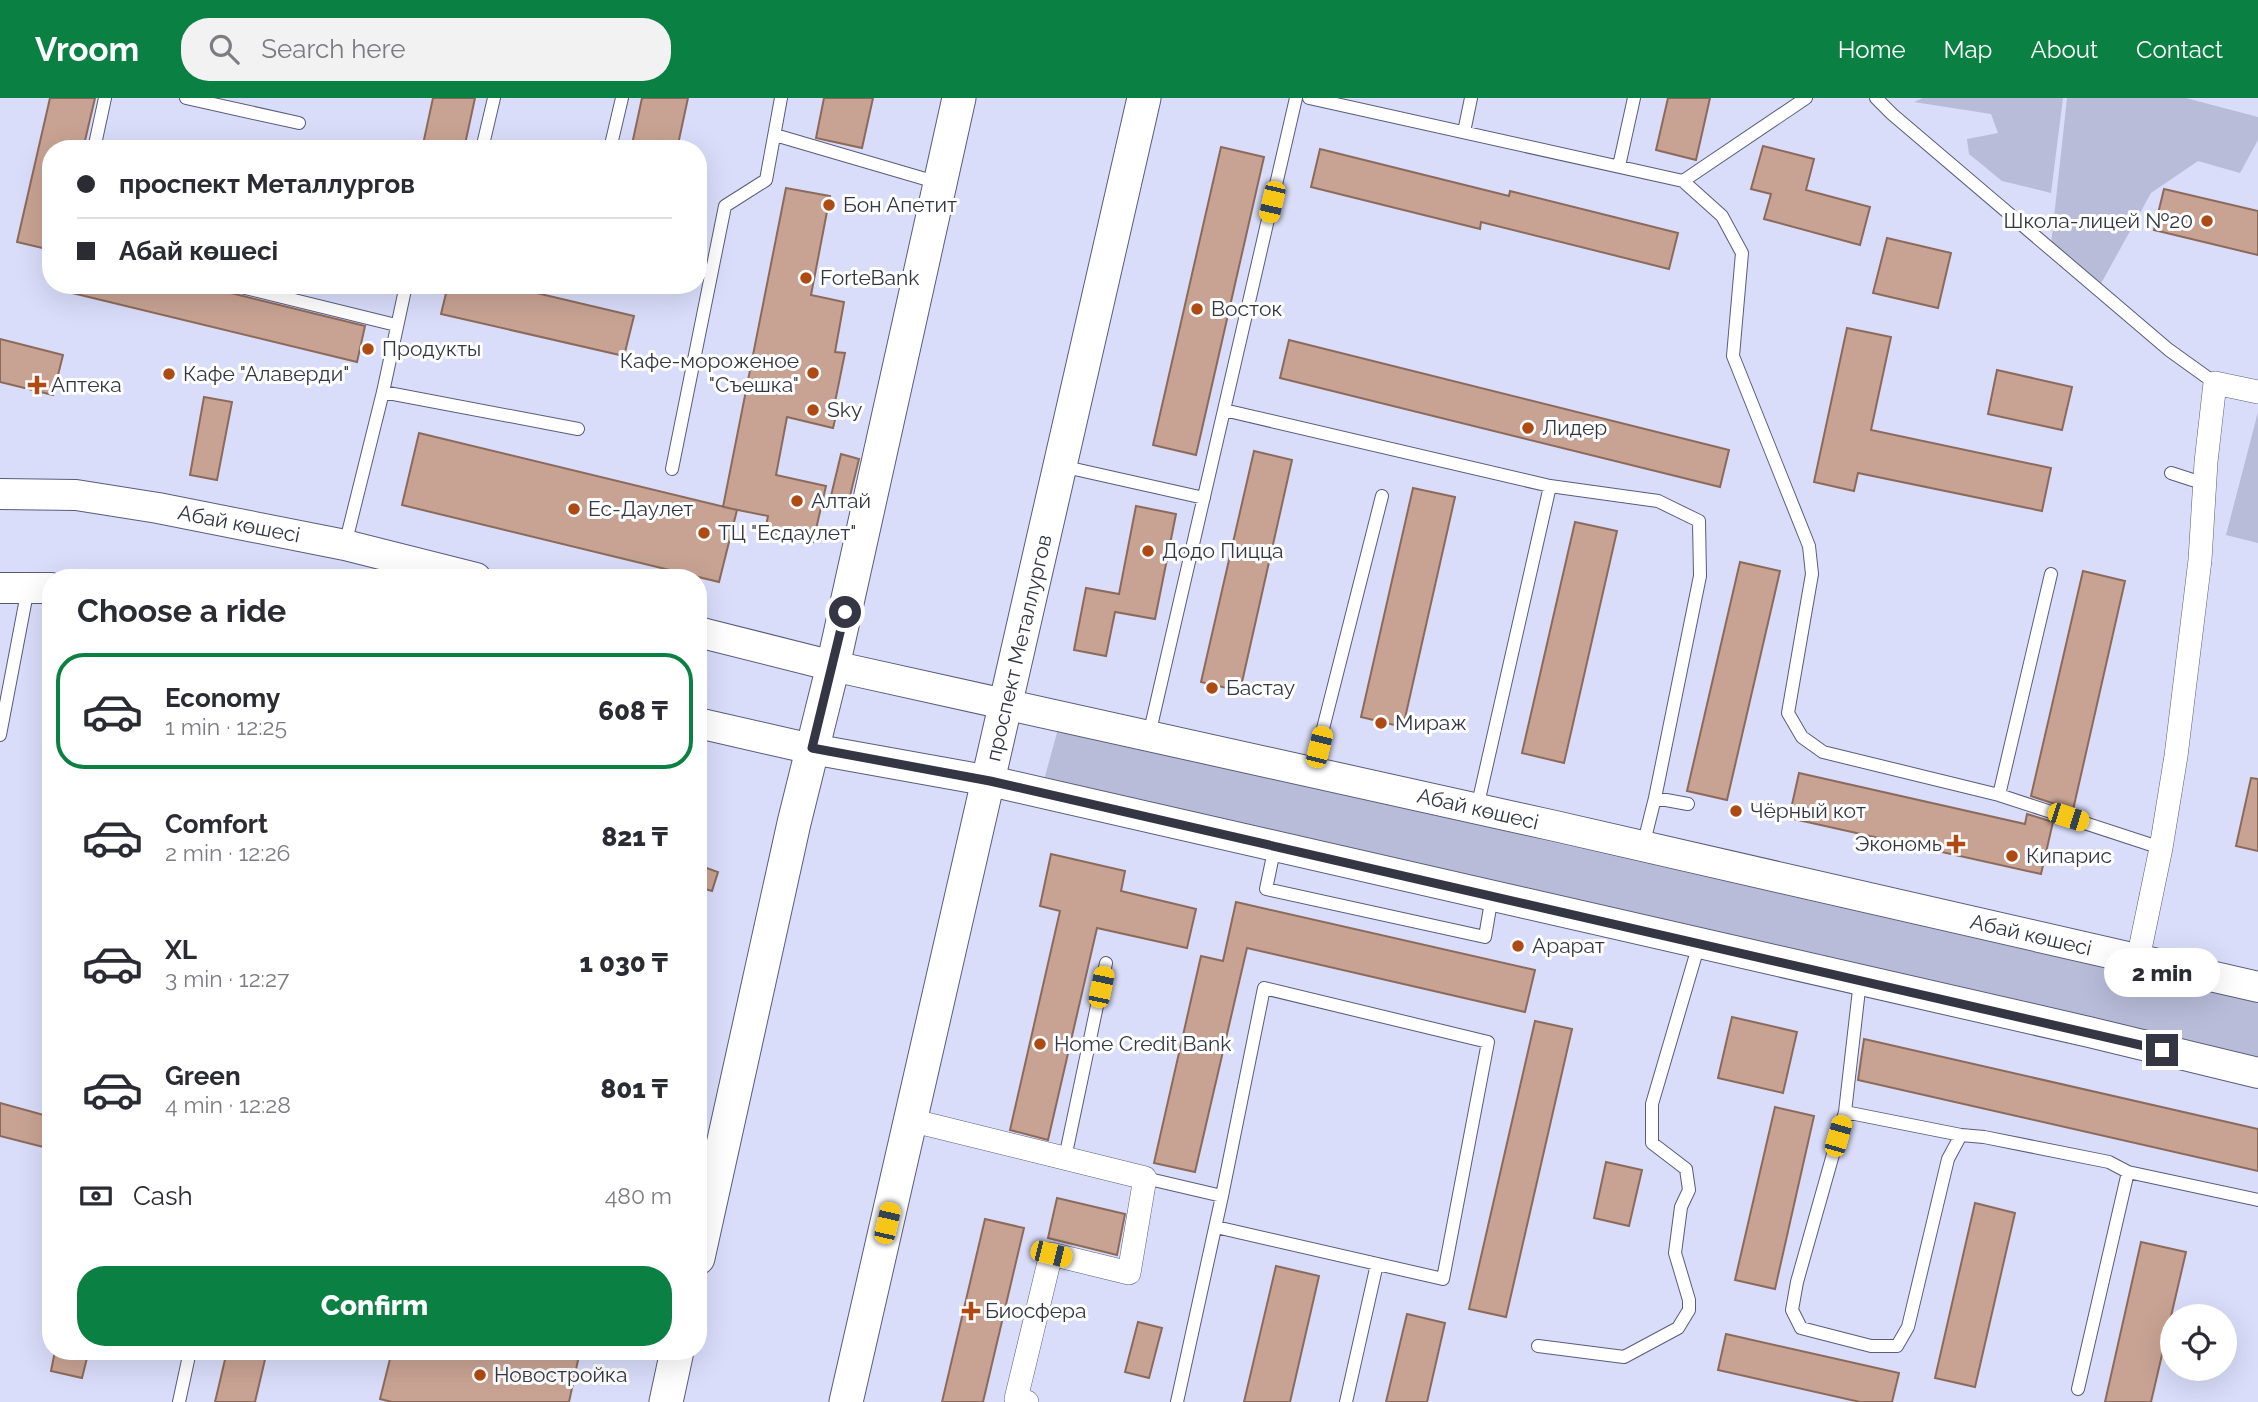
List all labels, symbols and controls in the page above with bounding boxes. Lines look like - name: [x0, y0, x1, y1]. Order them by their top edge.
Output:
- search box: [181, 18, 671, 81]
- text: Vroom: [35, 30, 139, 69]
- icon: search: [205, 30, 243, 68]
- text: Search here: [261, 34, 406, 64]
- text: Home: [1838, 35, 1906, 64]
- text: Map: [1944, 35, 1992, 64]
- text: About: [2030, 35, 2098, 64]
- text: Contact: [2136, 35, 2223, 64]
- text: проспект Металлургов: [119, 169, 415, 199]
- car: [1258, 179, 1287, 225]
- place label: Бон Апетит: [843, 192, 957, 217]
- marker: Бон Апетит: [821, 197, 837, 213]
- place label: Школа-лицей №20: [2003, 208, 2193, 233]
- marker: Школа-лицей №20: [2199, 213, 2215, 229]
- text: Абай көшесі: [119, 236, 278, 266]
- place label: ForteBank: [820, 265, 919, 290]
- marker: ForteBank: [798, 270, 814, 286]
- place label: Восток: [1211, 296, 1283, 321]
- marker: Восток: [1189, 301, 1205, 317]
- place label: Продукты: [382, 336, 481, 361]
- marker: Продукты: [360, 341, 376, 357]
- place label: Кафе-мороженое "Cъешка": [620, 348, 799, 397]
- place label: Кафе "Алаверди": [183, 361, 349, 386]
- marker: Кафе-мороженое "Cъешка": [805, 365, 821, 381]
- marker: Кафе "Алаверди": [161, 366, 177, 382]
- place label: Аптека: [51, 372, 122, 397]
- marker: Аптека: [29, 377, 45, 393]
- place label: Sky: [827, 397, 862, 422]
- marker: Sky: [805, 402, 821, 418]
- place label: Лидер: [1542, 415, 1607, 440]
- marker: Лидер: [1520, 420, 1536, 436]
- place label: Алтай: [811, 488, 871, 513]
- marker: Алтай: [789, 493, 805, 509]
- place label: Ес-Даулет: [588, 496, 693, 521]
- street label: Абай көшесі: [176, 499, 302, 548]
- marker: Ес-Даулет: [566, 501, 582, 517]
- place label: ТЦ "Есдаулет": [718, 520, 856, 545]
- marker: ТЦ "Есдаулет": [696, 525, 712, 541]
- street label: проспект Металлургов: [980, 532, 1057, 764]
- place label: Додо Пицца: [1162, 538, 1284, 563]
- marker: Додо Пицца: [1140, 543, 1156, 559]
- text: Choose a ride: [77, 592, 286, 629]
- route start: [829, 596, 861, 628]
- place label: Бастау: [1226, 675, 1295, 700]
- icon: car: [81, 680, 144, 743]
- marker: Бастау: [1204, 680, 1220, 696]
- text: Economy: [165, 683, 280, 713]
- text: 608 ₸: [598, 696, 668, 726]
- place label: Мираж: [1395, 710, 1467, 735]
- text: 1 min · 12:25: [165, 713, 287, 740]
- marker: Мираж: [1373, 715, 1389, 731]
- car: [1304, 724, 1335, 770]
- street label: Абай көшесі: [1415, 782, 1541, 835]
- place label: Чёрный кот: [1750, 798, 1866, 823]
- car: [2045, 801, 2092, 833]
- marker: Чёрный кот: [1728, 803, 1744, 819]
- icon: car: [81, 806, 144, 869]
- text: Comfort: [165, 809, 268, 839]
- text: 821 ₸: [601, 822, 668, 852]
- place label: Экономь: [1855, 831, 1942, 856]
- marker: Экономь: [1948, 836, 1964, 852]
- text: 2 min · 12:26: [165, 839, 291, 866]
- place label: Кипарис: [2026, 843, 2112, 868]
- marker: Кипарис: [2004, 848, 2020, 864]
- street label: Абай көшесі: [1968, 908, 2094, 961]
- icon: car: [81, 932, 144, 995]
- place label: Арарат: [1532, 933, 1605, 958]
- text: XL: [165, 935, 197, 965]
- marker: Арарат: [1510, 938, 1526, 954]
- text: 1 030 ₸: [580, 948, 668, 978]
- callout: 2 min: [2104, 948, 2220, 998]
- text: 2 min: [2132, 959, 2192, 986]
- car: [1087, 964, 1116, 1010]
- text: 3 min · 12:27: [165, 965, 289, 992]
- place label: Home Credit Bank: [1054, 1031, 1231, 1056]
- route end: [2146, 1034, 2178, 1066]
- marker: Home Credit Bank: [1032, 1036, 1048, 1052]
- icon: car: [81, 1058, 144, 1121]
- text: Green: [165, 1061, 241, 1091]
- text: 801 ₸: [601, 1074, 668, 1104]
- text: 4 min · 12:28: [165, 1091, 291, 1118]
- car: [1823, 1113, 1854, 1159]
- icon: cash: [77, 1177, 115, 1215]
- text: Cash: [133, 1181, 193, 1211]
- text: 480 m: [605, 1182, 672, 1209]
- car: [873, 1200, 902, 1246]
- car: [1029, 1239, 1074, 1269]
- button: Confirm: [77, 1266, 672, 1346]
- place label: Биосфера: [985, 1298, 1086, 1323]
- marker: Биосфера: [963, 1303, 979, 1319]
- map controls: [2160, 1304, 2237, 1381]
- button: locate: [2160, 1304, 2237, 1381]
- place label: Новостройка: [494, 1362, 627, 1387]
- marker: Новостройка: [472, 1367, 488, 1383]

